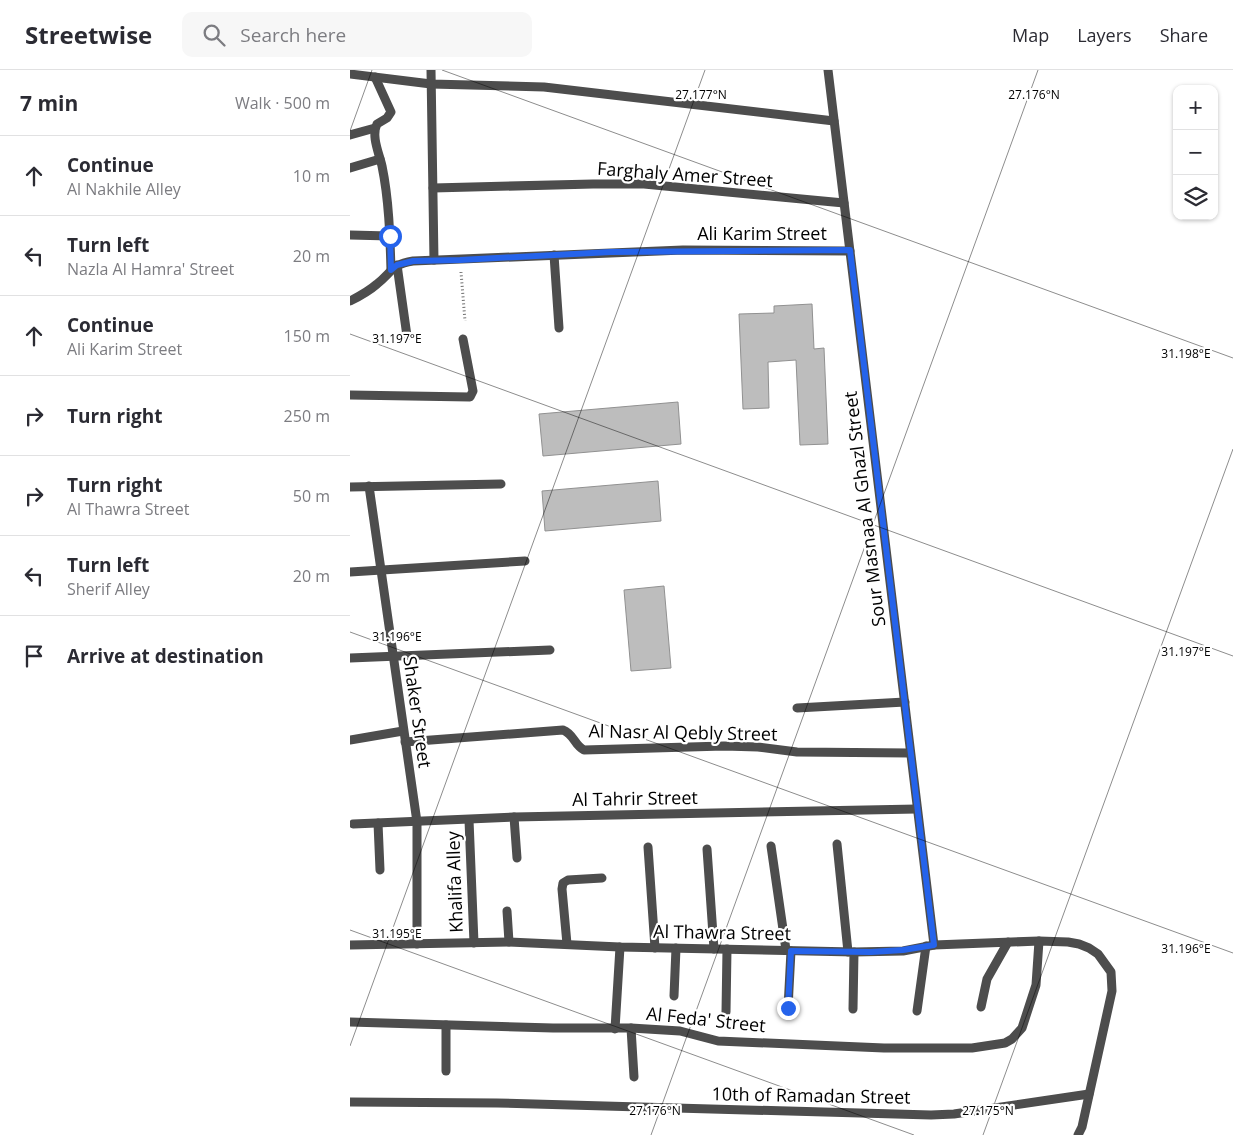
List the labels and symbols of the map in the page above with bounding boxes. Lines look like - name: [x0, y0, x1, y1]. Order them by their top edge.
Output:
- text: 27.177°N: [675, 86, 727, 103]
- text: 27.176°N: [1008, 86, 1060, 103]
- street label: Farghaly Amer Street: [596, 156, 774, 192]
- street label: Ali Karim Street: [697, 221, 827, 245]
- route start: [379, 225, 402, 248]
- text: 31.197°E: [372, 330, 422, 347]
- text: 31.198°E: [1161, 345, 1211, 362]
- street label: Sour Masnaa Al Ghazl Street: [838, 390, 890, 628]
- text: 31.196°E: [372, 628, 422, 645]
- text: 31.197°E: [1161, 643, 1211, 660]
- street label: Shaker Street: [398, 654, 438, 769]
- street label: Al Nasr Al Qebly Street: [588, 718, 778, 746]
- street label: Al Tahrir Street: [572, 785, 698, 811]
- street label: Khalifa Alley: [440, 830, 468, 933]
- street label: Al Thawra Street: [653, 919, 791, 945]
- text: 31.195°E: [372, 925, 422, 942]
- text: 31.196°E: [1161, 940, 1211, 957]
- route end: [777, 997, 800, 1020]
- street label: Al Feda' Street: [645, 1001, 767, 1037]
- street label: 10th of Ramadan Street: [711, 1081, 911, 1109]
- text: 27.176°N: [629, 1102, 681, 1119]
- text: 27.175°N: [962, 1102, 1014, 1119]

